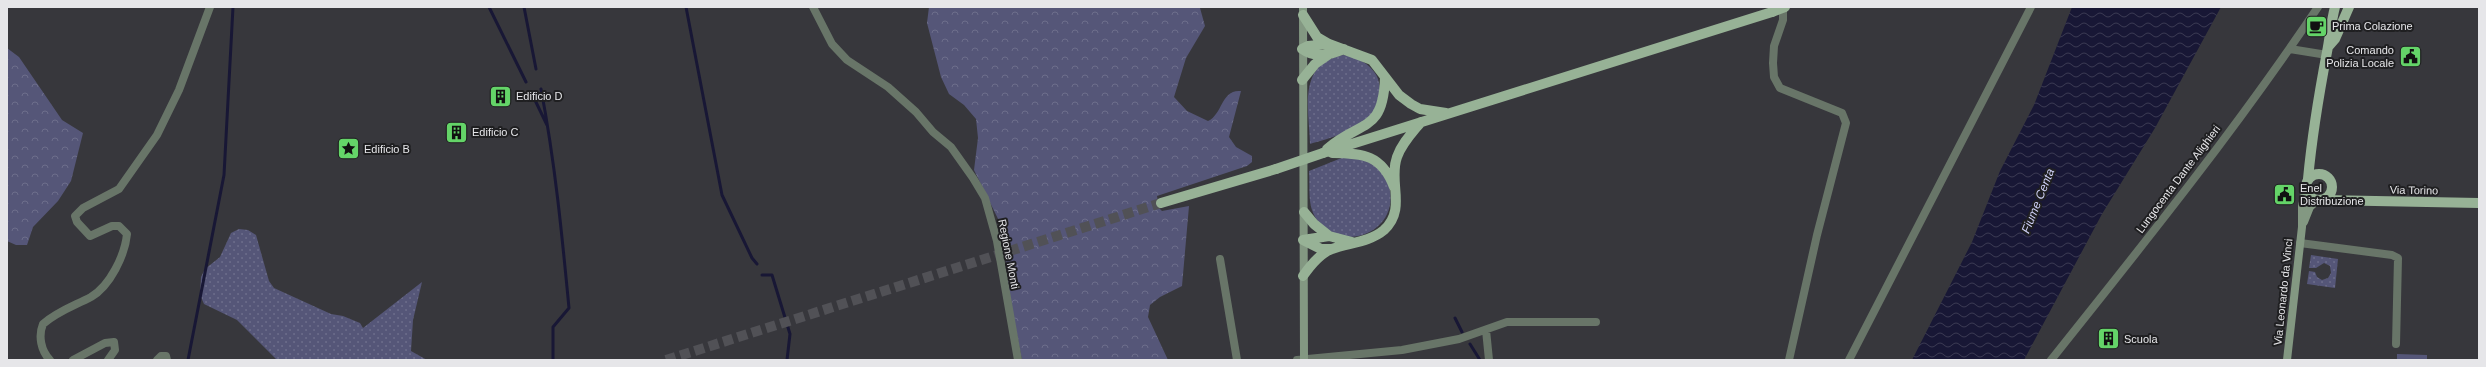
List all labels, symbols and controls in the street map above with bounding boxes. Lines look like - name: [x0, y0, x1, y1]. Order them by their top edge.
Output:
- cafe icon: Prima Colazione: [2303, 13, 2329, 39]
- place label: Prima Colazione: [2332, 20, 2413, 32]
- public building icon: Comando Polizia Locale: [2397, 43, 2423, 69]
- place label: Comando Polizia Locale: [2326, 44, 2394, 69]
- building icon: Edificio D: [487, 83, 513, 109]
- place label: Edificio D: [516, 90, 563, 102]
- building icon: Edificio C: [443, 119, 469, 145]
- street label: Lungocenta Dante Alighieri: [2134, 123, 2222, 235]
- place label: Edificio C: [472, 126, 519, 138]
- place icon: Edificio B: [336, 136, 362, 162]
- place label: Edificio B: [364, 143, 410, 155]
- water label: Fiume Centa: [2019, 166, 2057, 235]
- public building icon: Enel Distribuzione: [2272, 181, 2298, 207]
- place label: Enel Distribuzione: [2300, 182, 2364, 207]
- street label: Via Torino: [2390, 184, 2438, 196]
- street label: Regione Monti: [996, 218, 1022, 290]
- street label: Via Leonardo da Vinci: [2271, 238, 2295, 346]
- building icon: Scuola: [2095, 326, 2121, 352]
- place label: Scuola: [2124, 333, 2159, 345]

